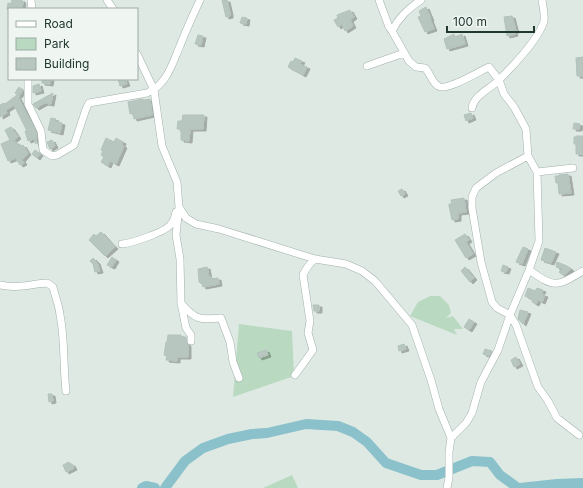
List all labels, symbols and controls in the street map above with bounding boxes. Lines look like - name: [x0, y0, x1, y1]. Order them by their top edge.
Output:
- legend: [8, 8, 138, 80]
- scale bar: [447, 8, 534, 34]
- text: 100 m: [453, 14, 487, 29]
- text: Road: [44, 16, 73, 31]
- text: Park: [44, 36, 70, 51]
- text: Building: [44, 56, 89, 71]

